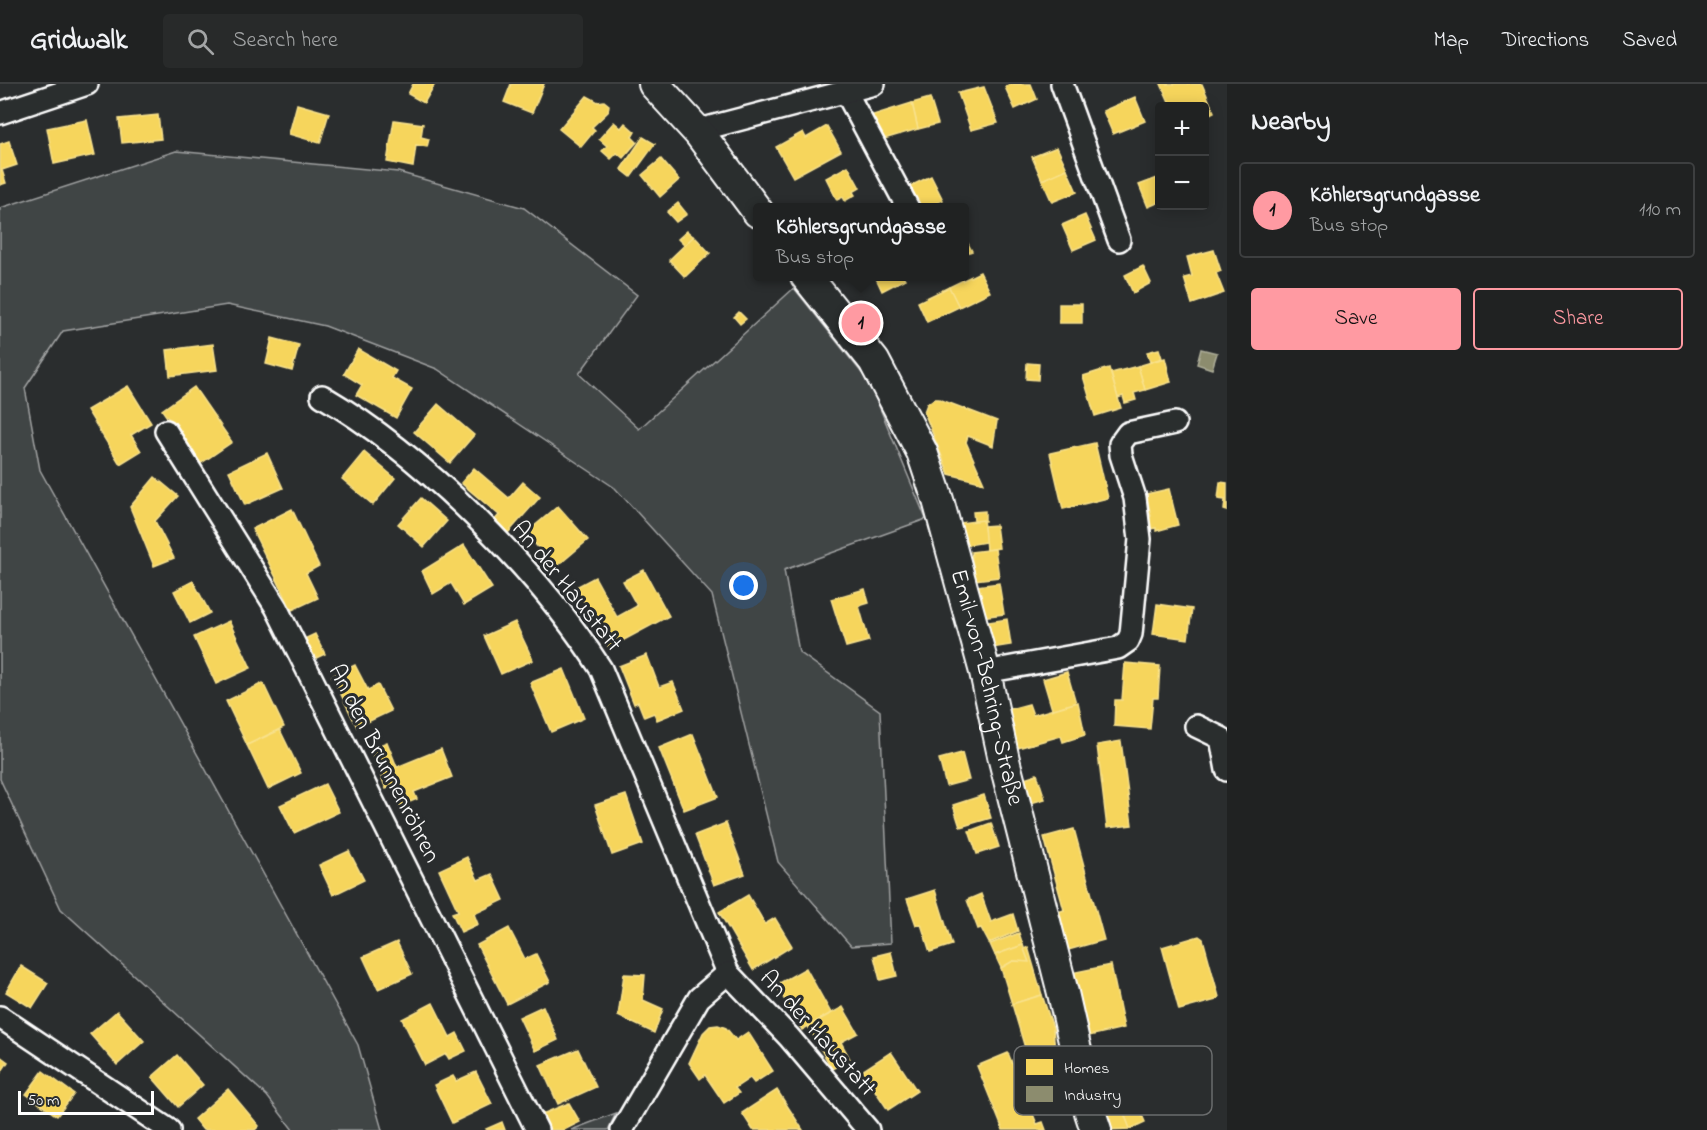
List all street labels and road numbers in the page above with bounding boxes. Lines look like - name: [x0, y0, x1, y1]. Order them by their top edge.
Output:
- street label: An der Haustatt: [502, 514, 630, 660]
- street label: Emil-von-Behring-Straße: [940, 565, 1032, 810]
- street label: An den Brunnenröhren: [318, 659, 448, 869]
- street label: An der Haustatt: [750, 963, 884, 1105]

